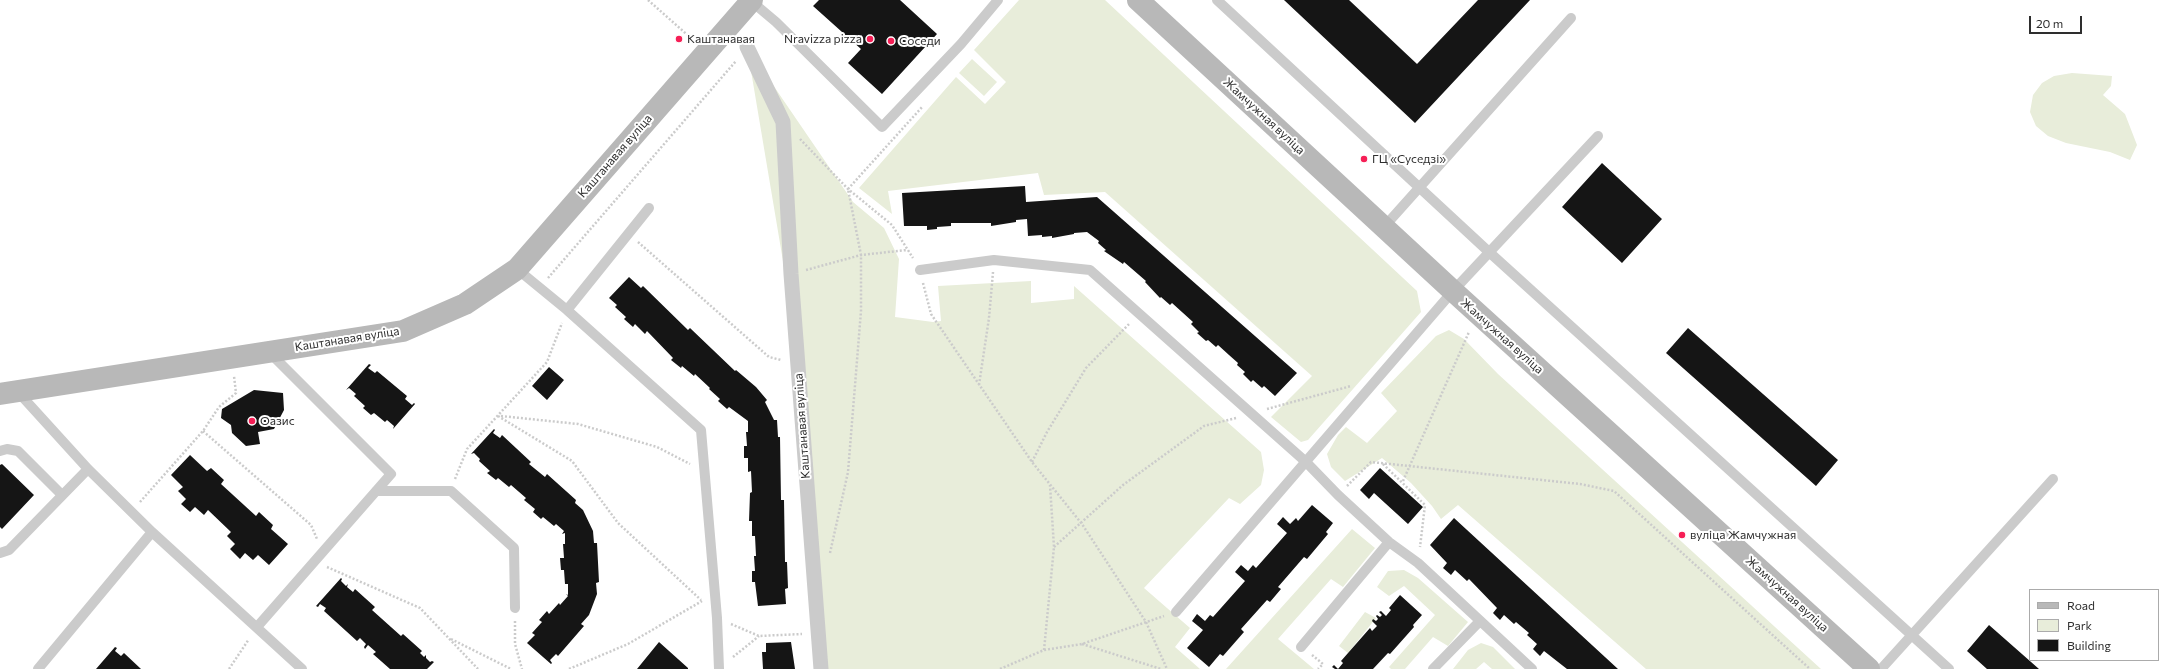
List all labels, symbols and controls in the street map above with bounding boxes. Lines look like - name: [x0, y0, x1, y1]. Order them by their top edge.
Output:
- scale bar: [2031, 8, 2084, 34]
- text: 20 m: [2036, 16, 2063, 30]
- place label: Каштанавая: [687, 32, 755, 46]
- place label: Nravizza pizza: [784, 32, 862, 46]
- marker: Каштанавая: [674, 34, 684, 44]
- marker: Nravizza pizza: [865, 34, 875, 44]
- place label: Соседи: [899, 34, 941, 48]
- marker: Соседи: [886, 36, 896, 46]
- street label: Жамчужная вуліца: [1220, 75, 1308, 157]
- street label: Каштанавая вуліца: [575, 111, 655, 201]
- place label: ГЦ «Суседзі»: [1372, 152, 1446, 166]
- marker: ГЦ «Суседзі»: [1359, 154, 1369, 164]
- street label: Жамчужная вуліца: [1458, 295, 1546, 377]
- street label: Каштанавая вуліца: [294, 324, 400, 354]
- street label: Каштанавая вуліца: [791, 373, 813, 479]
- place label: Оазис: [260, 414, 295, 428]
- marker: Оазис: [247, 416, 257, 426]
- place label: вуліца Жамчужная: [1690, 528, 1796, 542]
- marker: вуліца Жамчужная: [1677, 530, 1687, 540]
- street label: Жамчужная вуліца: [1743, 553, 1831, 635]
- legend: [2029, 589, 2159, 661]
- text: Road: [2067, 598, 2095, 612]
- text: Park: [2067, 618, 2092, 632]
- text: Building: [2067, 638, 2111, 652]

